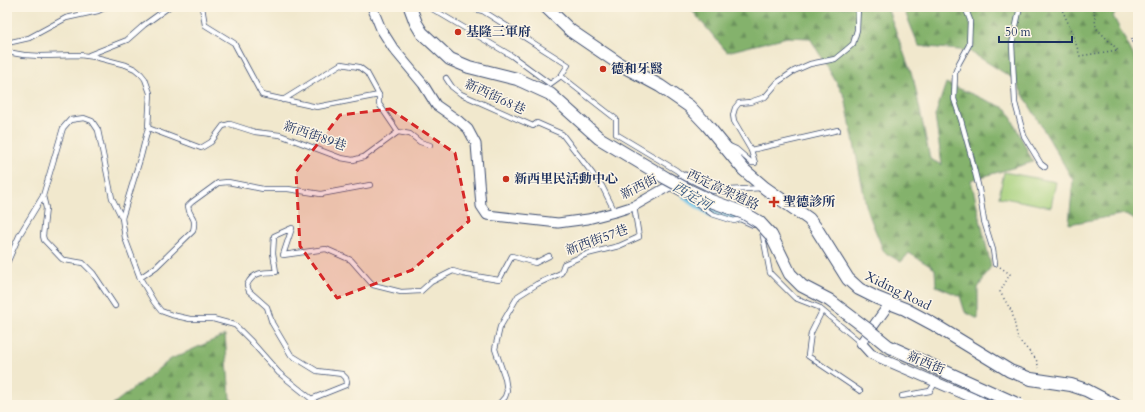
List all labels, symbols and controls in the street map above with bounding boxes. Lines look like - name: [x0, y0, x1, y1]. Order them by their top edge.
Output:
- scale bar: [999, 18, 1072, 44]
- place label: 基隆三軍府: [466, 23, 531, 41]
- text: 50 m: [1005, 24, 1032, 40]
- marker: 基隆三軍府: [453, 27, 463, 37]
- place label: 德和牙醫: [611, 60, 663, 78]
- marker: 德和牙醫: [598, 64, 608, 74]
- street label: 新西街68巷: [462, 75, 528, 119]
- street label: 新西街89巷: [281, 117, 349, 155]
- street label: 西定高架道路: [684, 165, 762, 215]
- place label: 新西里民活動中心: [514, 170, 618, 188]
- street label: 新西街: [618, 170, 660, 204]
- marker: 新西里民活動中心: [501, 174, 511, 184]
- water label: 西定河: [669, 177, 718, 216]
- place label: 聖德診所: [783, 193, 836, 211]
- marker: 聖德診所: [768, 196, 780, 208]
- street label: 新西街57巷: [563, 220, 631, 260]
- street label: Xiding Road: [862, 267, 934, 315]
- street label: 新西街: [905, 347, 947, 379]

